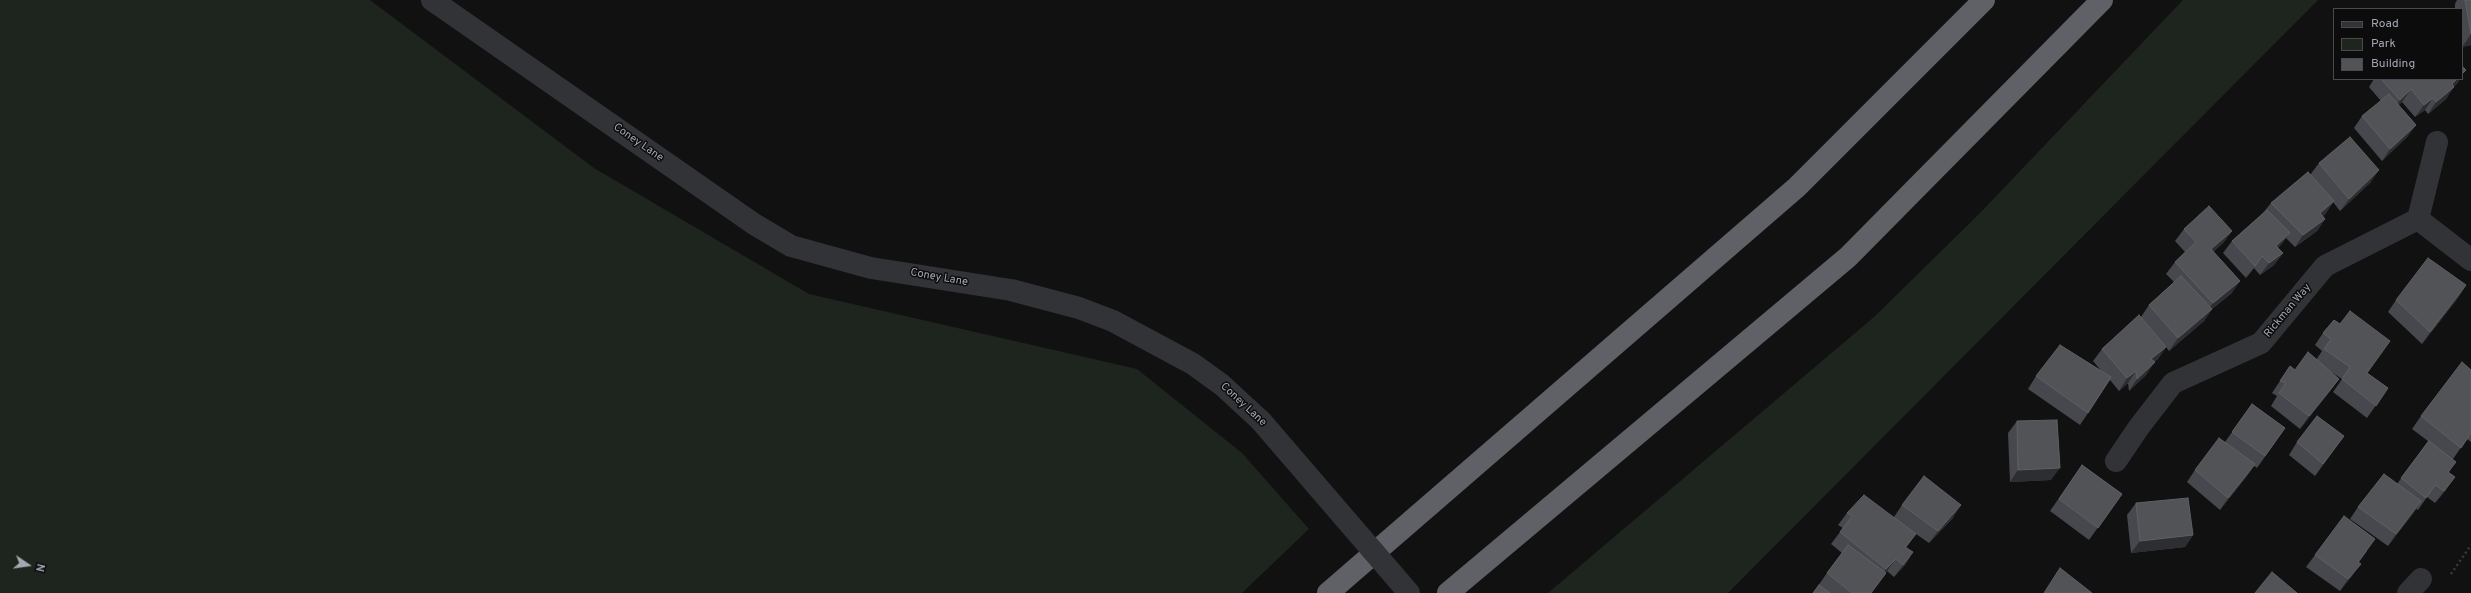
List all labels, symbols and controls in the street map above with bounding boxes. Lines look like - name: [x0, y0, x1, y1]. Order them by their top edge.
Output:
- legend: [2333, 8, 2463, 80]
- text: Road: [2371, 16, 2399, 32]
- text: Park: [2371, 36, 2396, 52]
- text: Building: [2371, 56, 2415, 72]
- street label: Coney Lane: [610, 121, 666, 165]
- street label: Coney Lane: [909, 266, 969, 290]
- street label: Rickman Way: [2262, 281, 2314, 341]
- street label: Coney Lane: [1217, 380, 1269, 430]
- north arrow: [8, 545, 48, 585]
- text: N: [32, 562, 47, 573]

